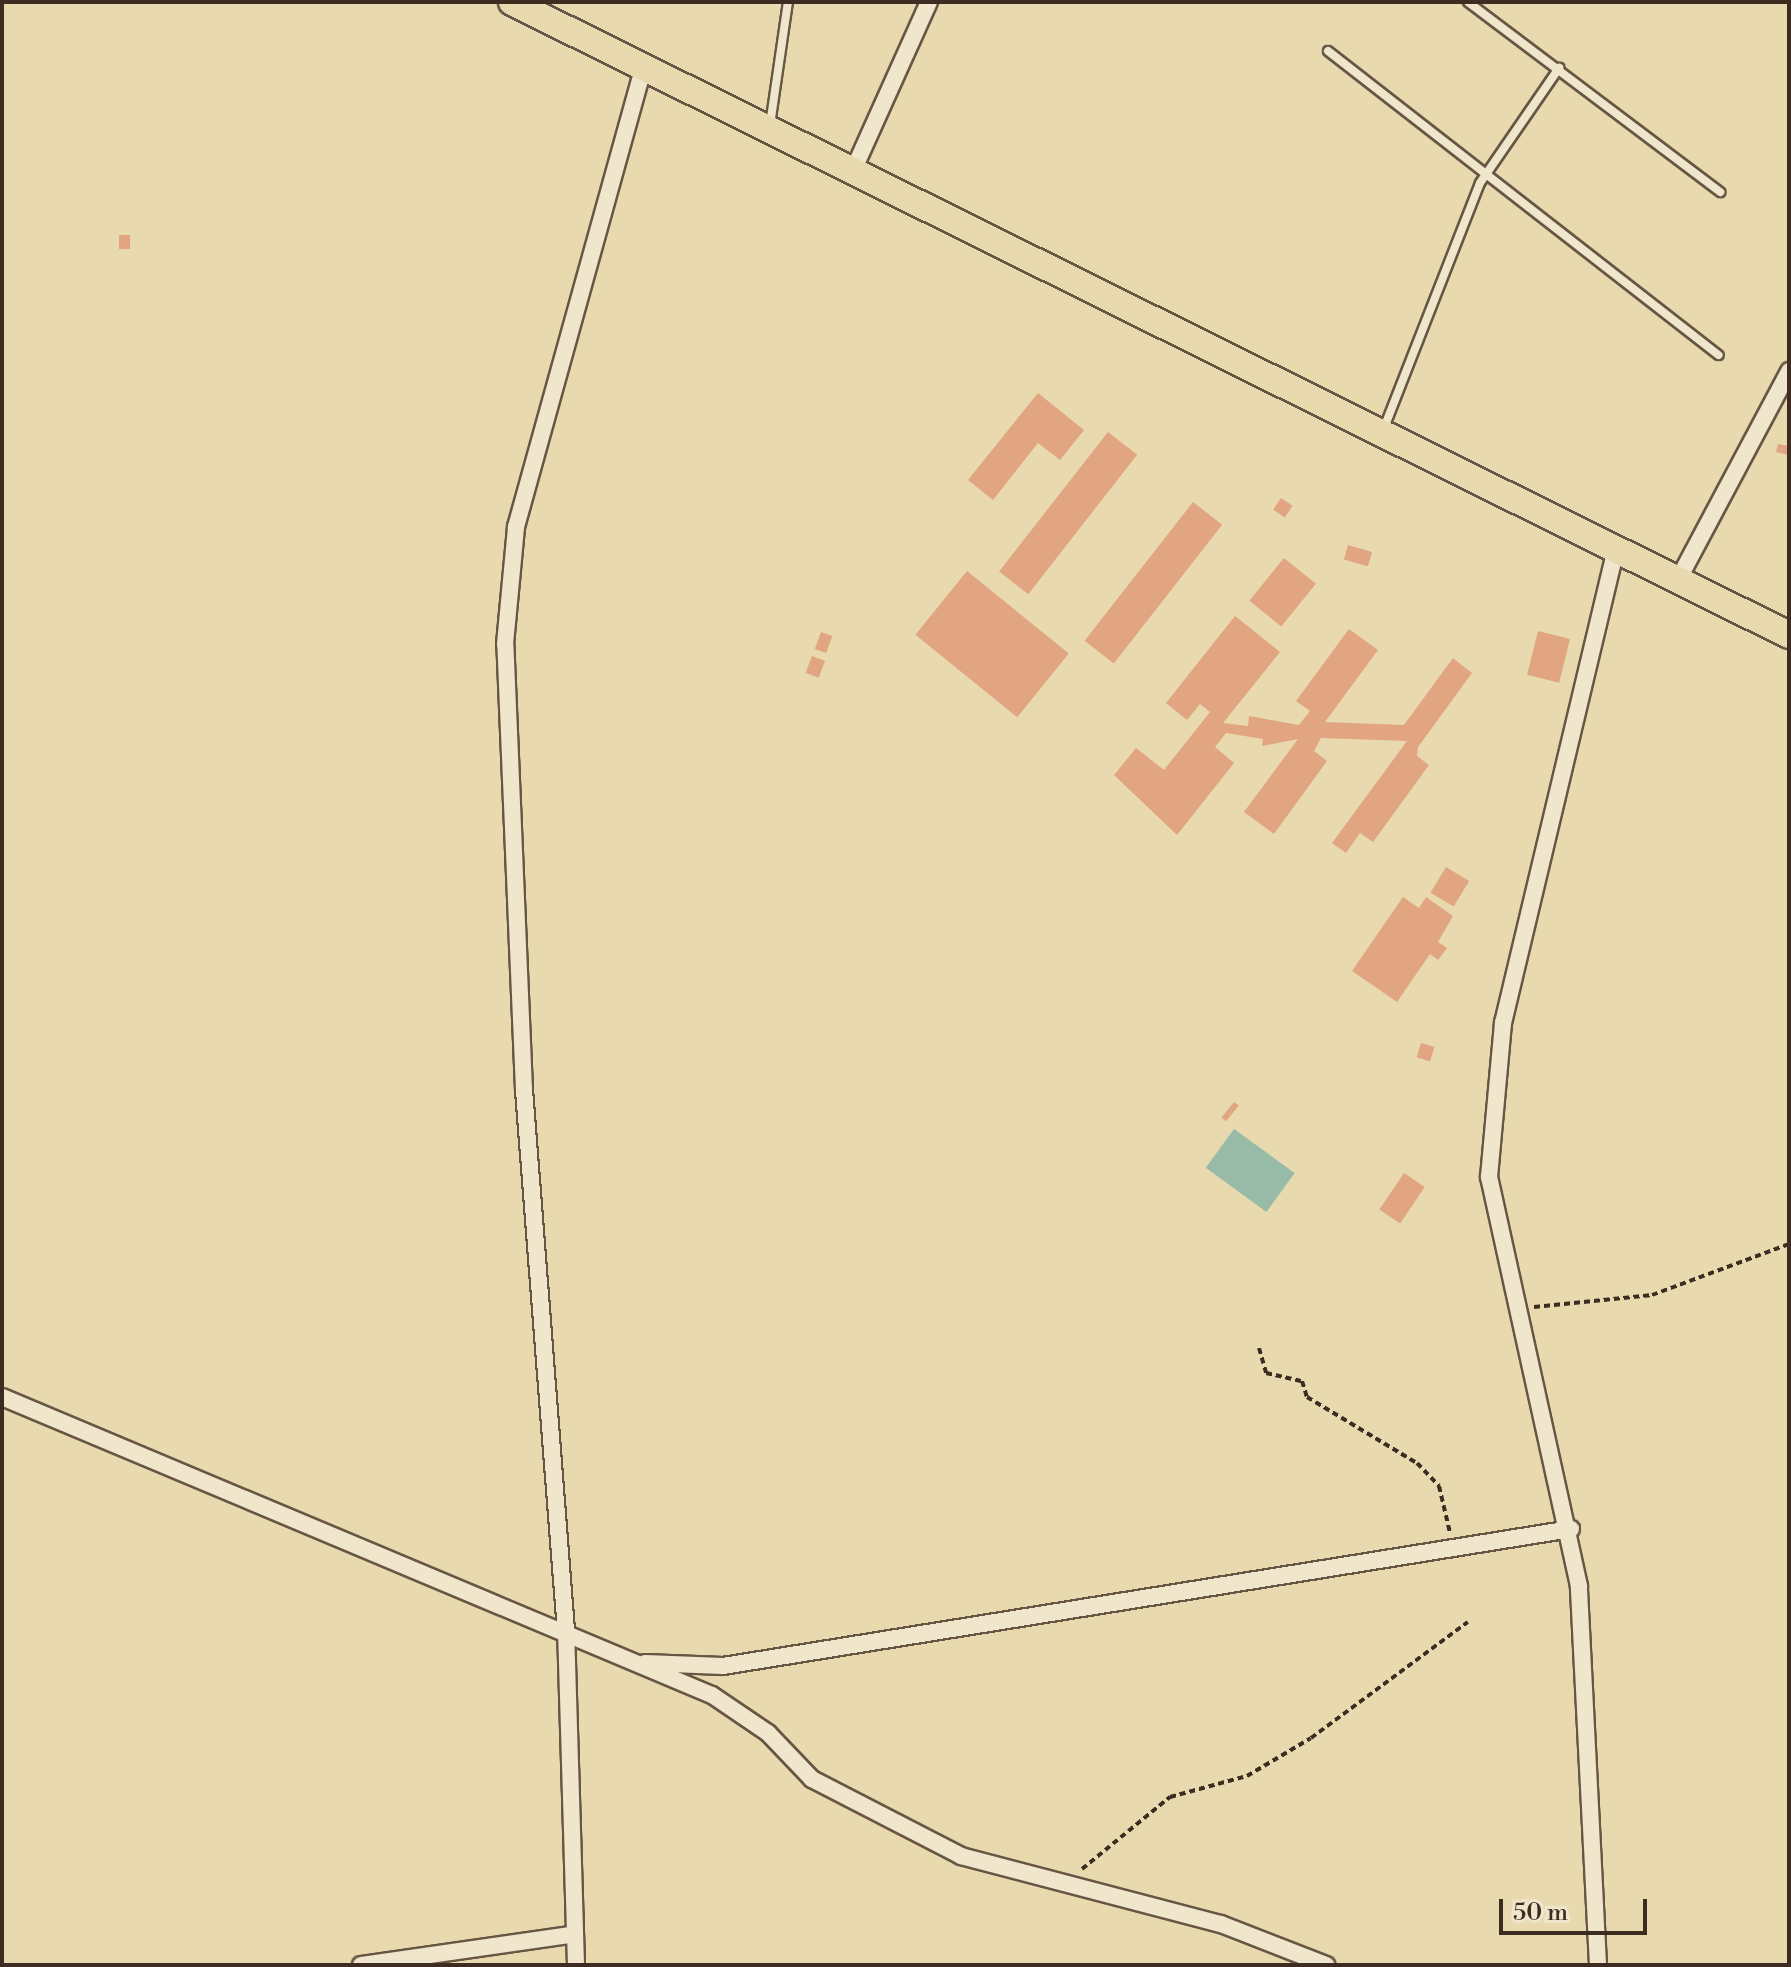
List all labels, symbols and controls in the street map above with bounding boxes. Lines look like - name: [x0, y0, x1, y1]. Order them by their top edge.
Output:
- scale bar: [1503, 1883, 1651, 1933]
- text: 50 m: [1513, 1898, 1568, 1928]

